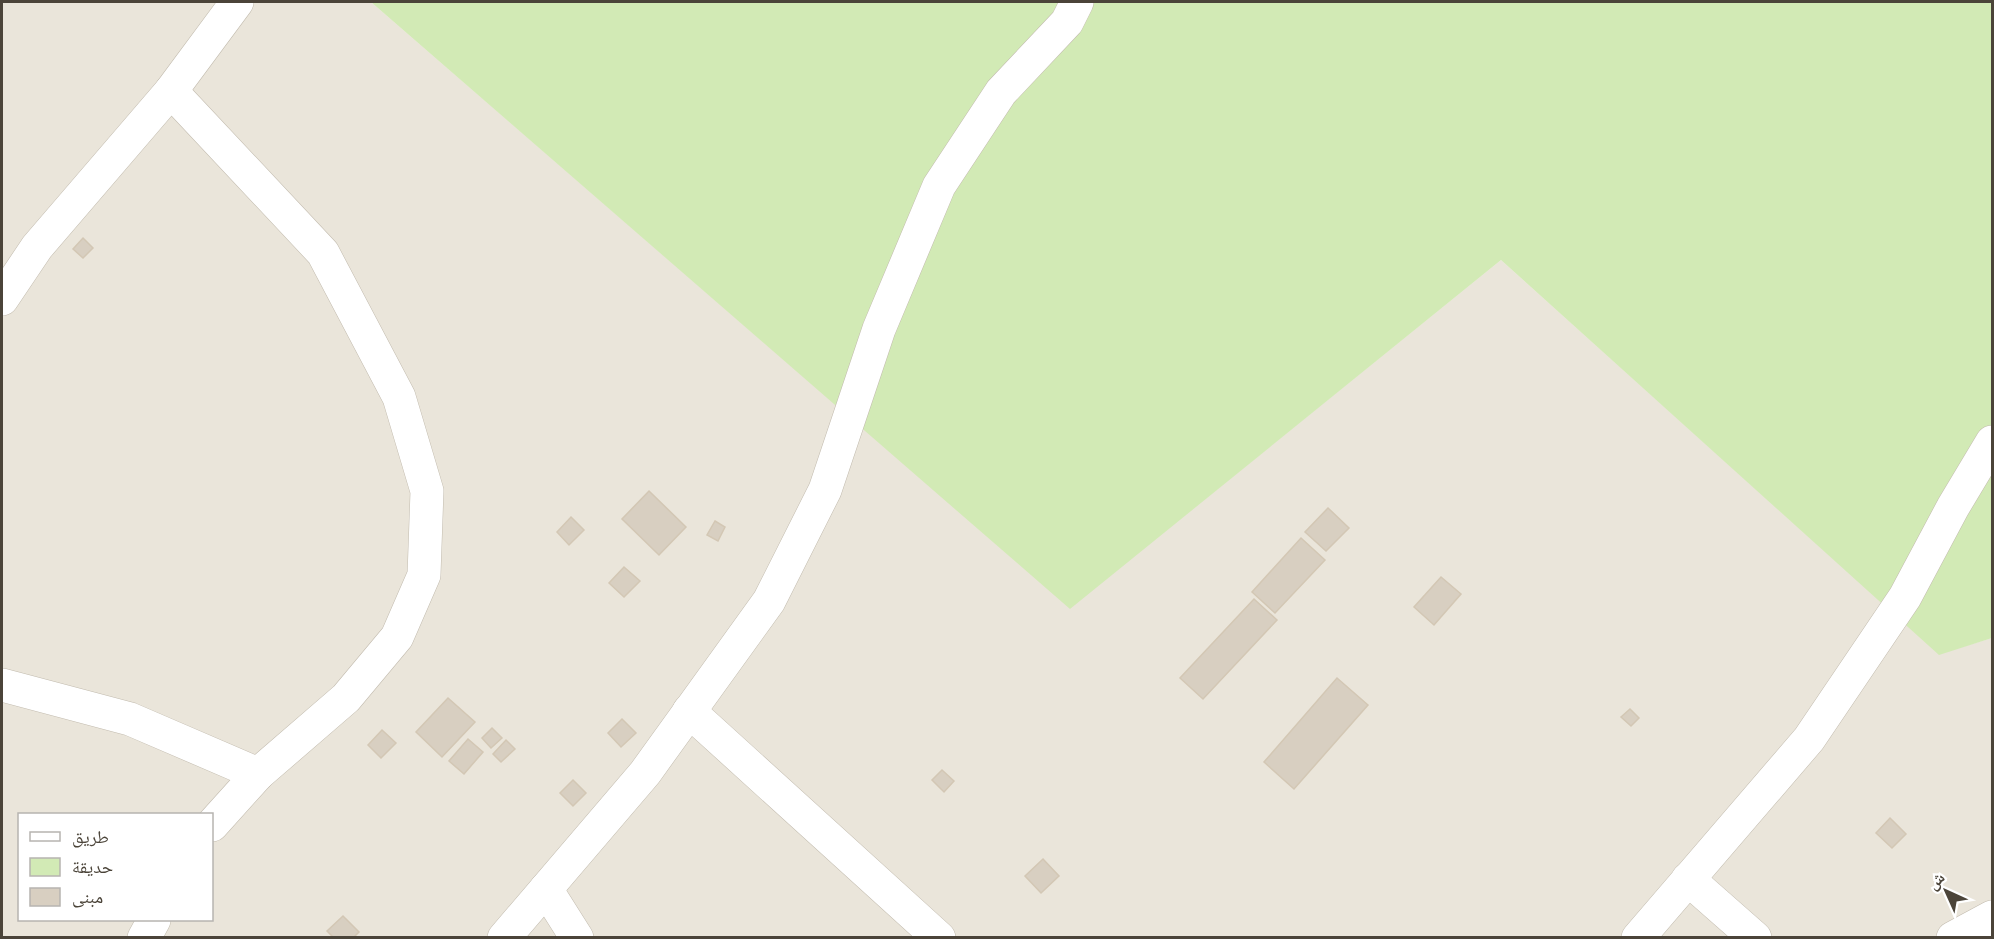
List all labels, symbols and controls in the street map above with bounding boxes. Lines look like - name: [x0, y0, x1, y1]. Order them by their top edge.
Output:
- legend: [18, 813, 213, 921]
- text: طريق: [72, 825, 109, 848]
- text: حديقة: [72, 855, 113, 878]
- north arrow: [1916, 861, 1976, 921]
- text: ش: [1922, 867, 1948, 893]
- text: مبنى: [72, 885, 103, 908]

